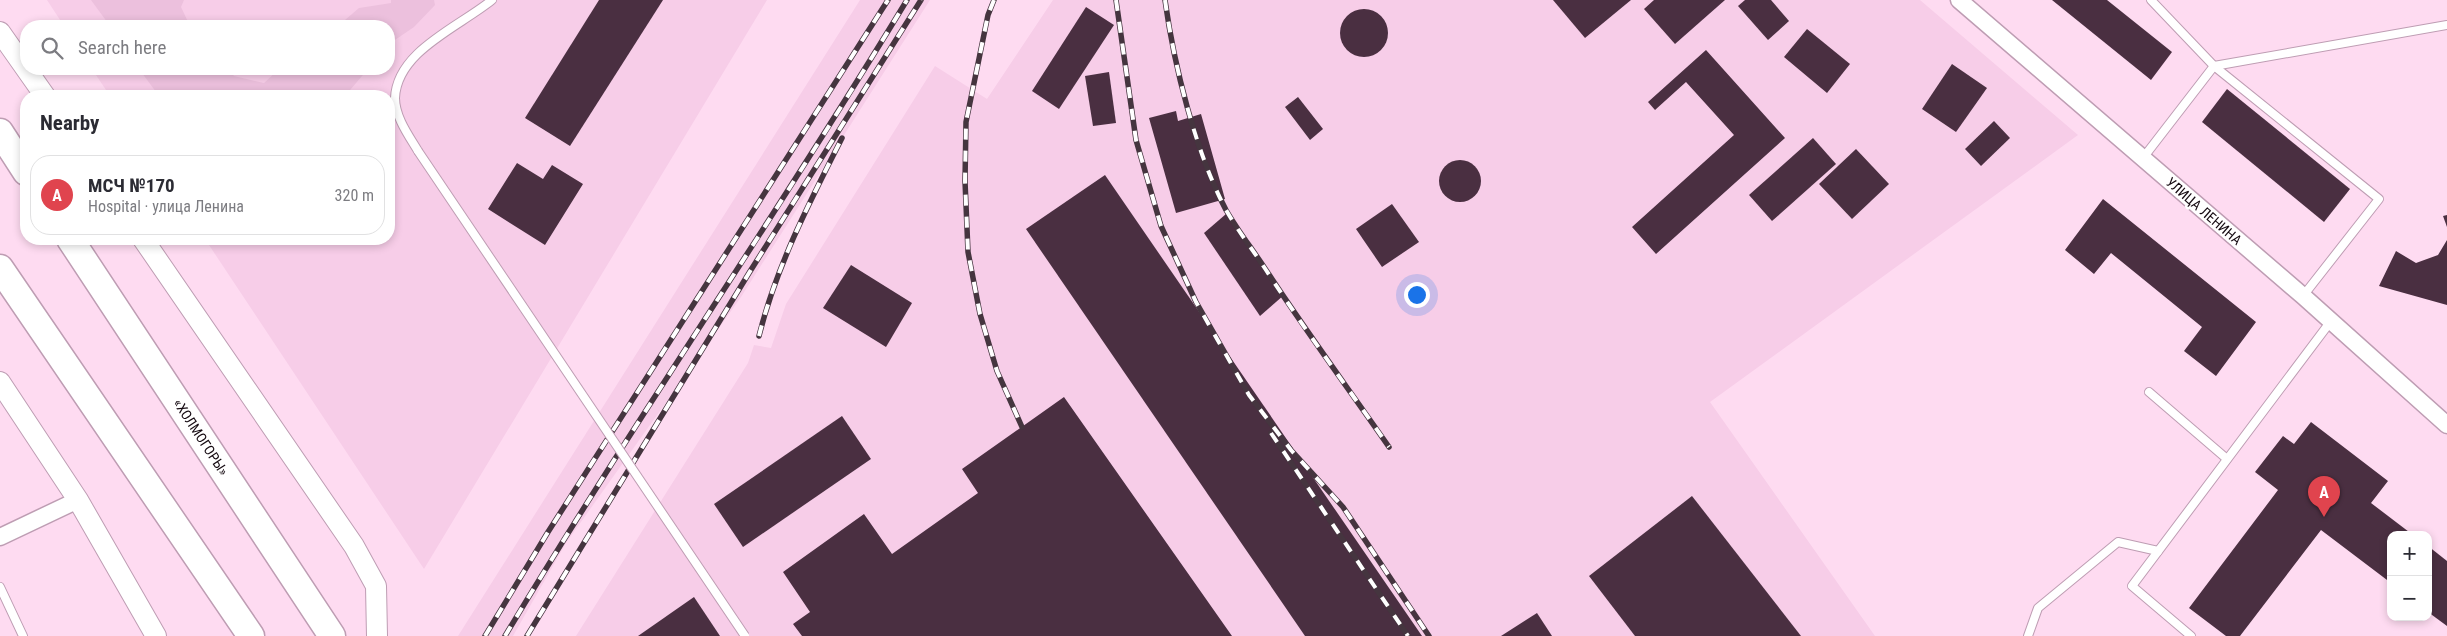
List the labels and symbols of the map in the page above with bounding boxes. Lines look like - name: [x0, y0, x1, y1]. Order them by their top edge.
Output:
- street label: УЛИЦА ЛЕНИНА: [2163, 174, 2245, 248]
- your location: [1404, 282, 1430, 308]
- street label: «ХОЛМОГОРЫ»: [170, 396, 232, 478]
- pin: A: [2308, 476, 2340, 517]

